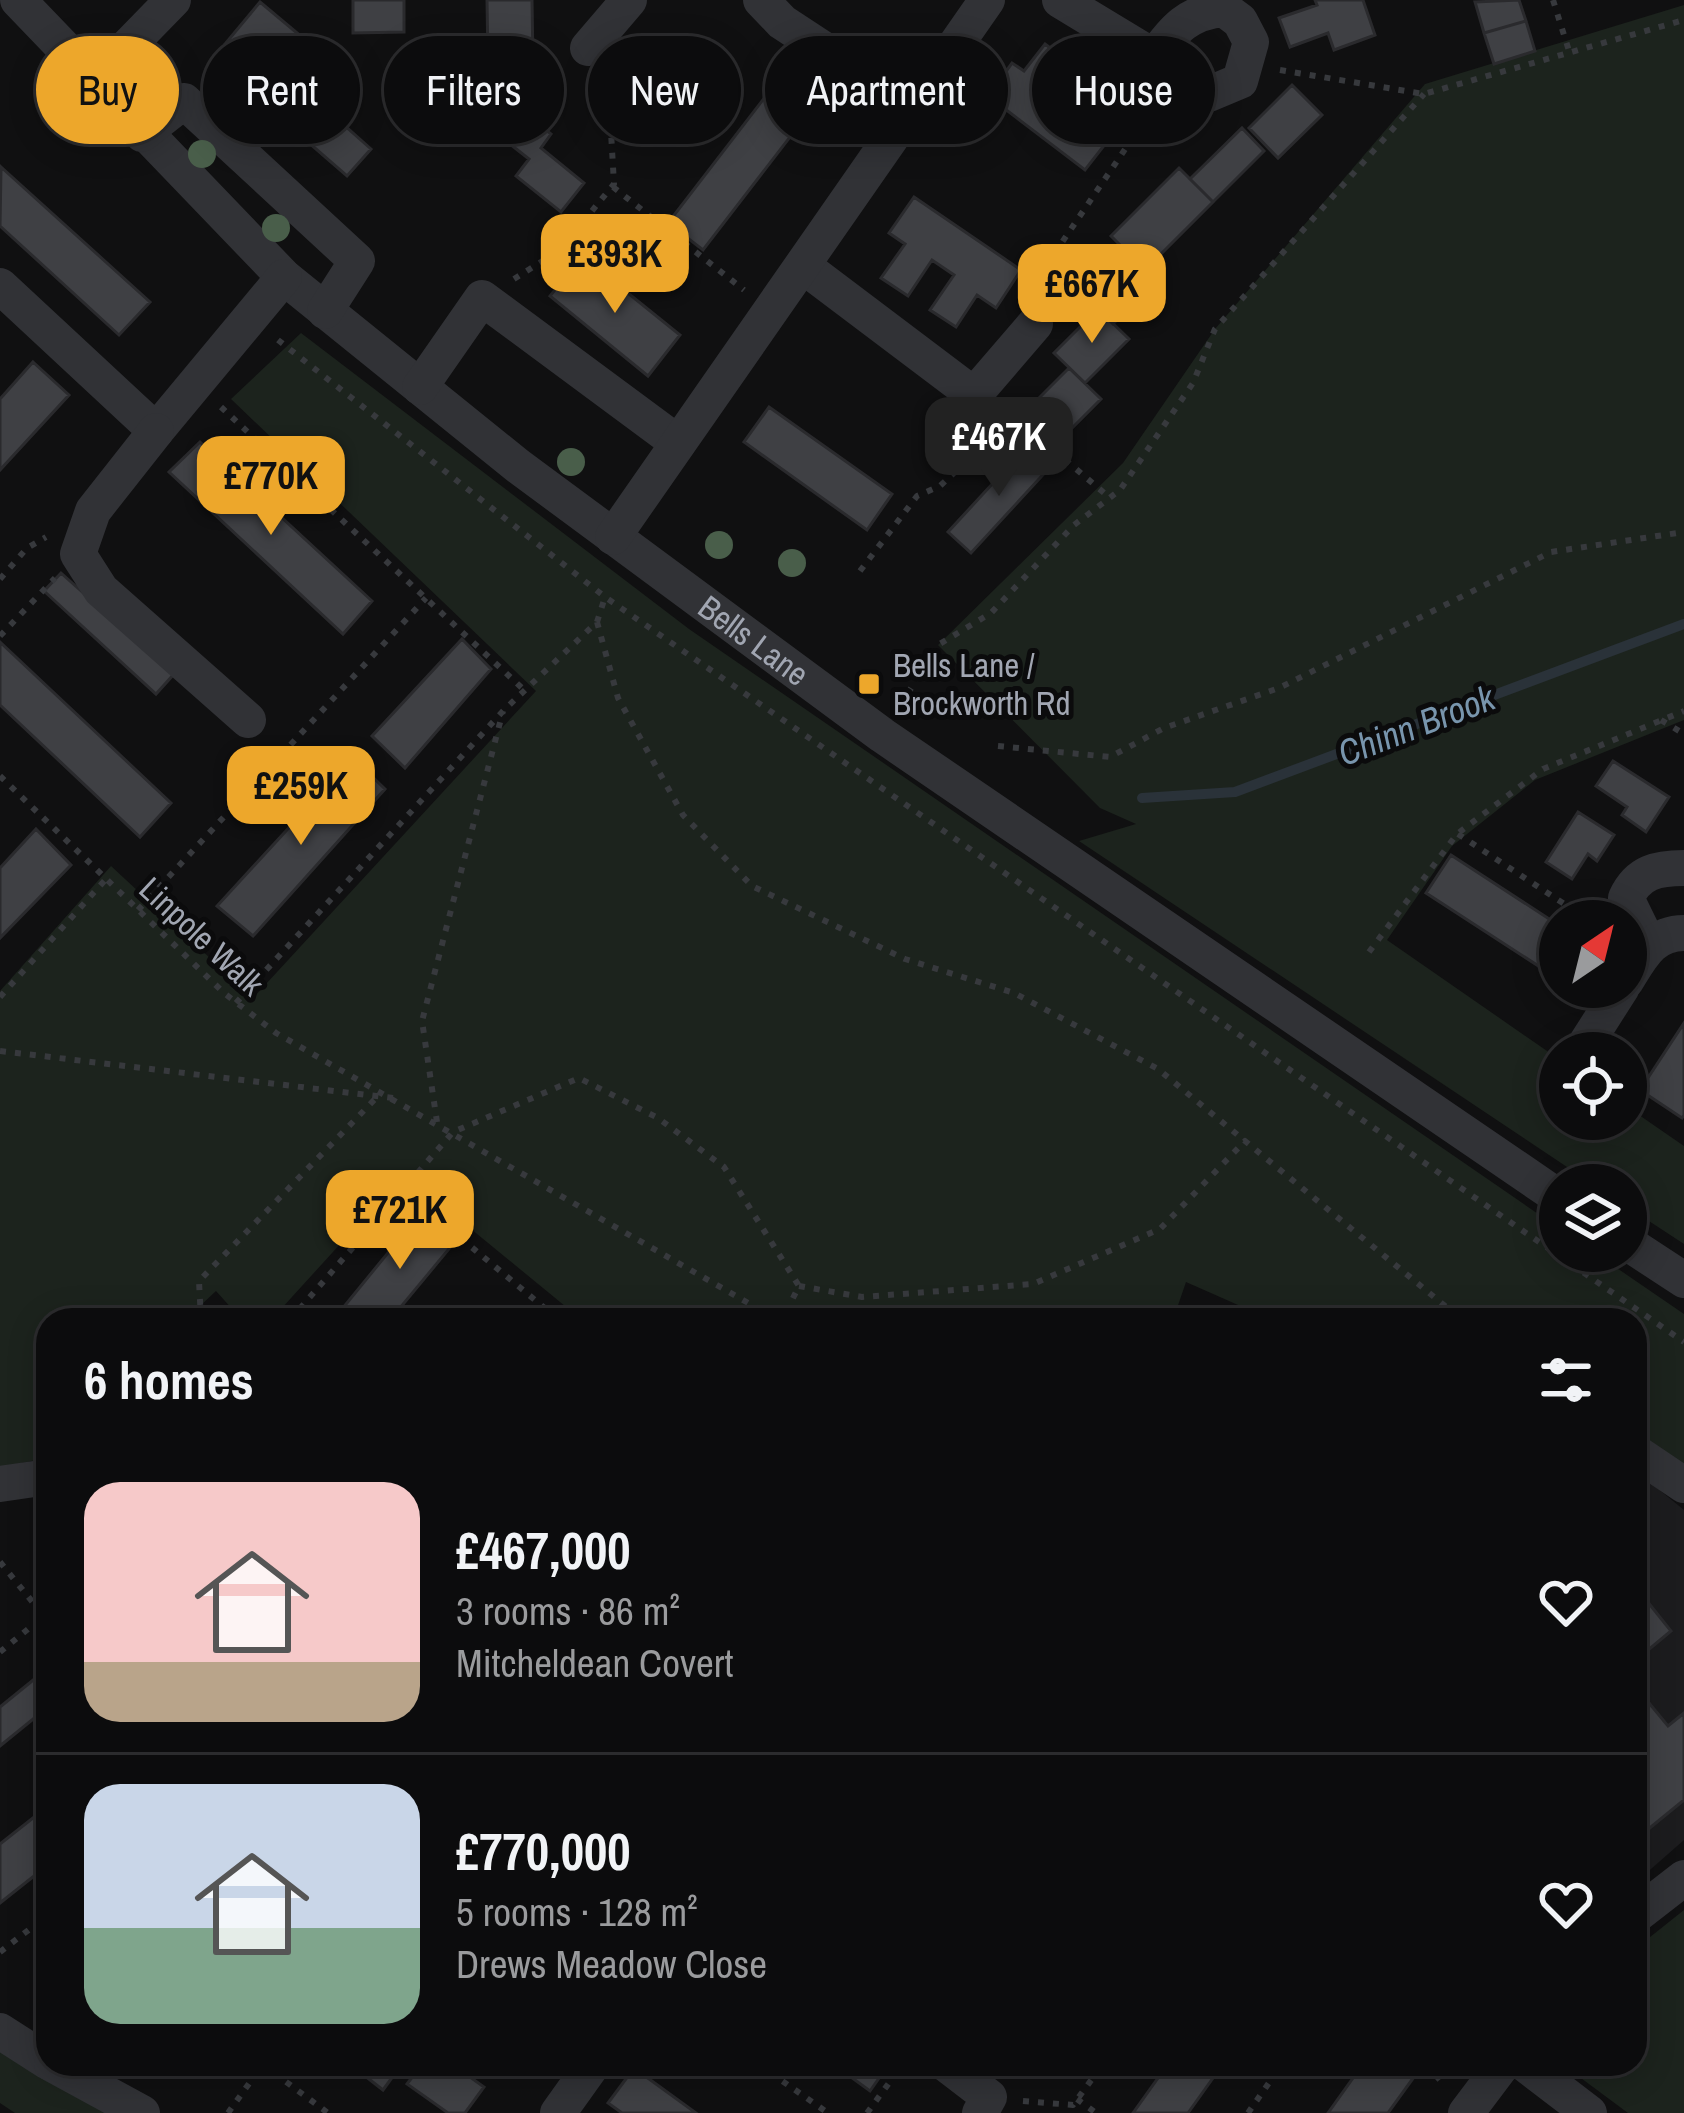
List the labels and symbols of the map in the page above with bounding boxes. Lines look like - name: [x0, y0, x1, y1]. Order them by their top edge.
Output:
- pin: £393K: [531, 214, 699, 316]
- pin: £667K: [1008, 244, 1176, 346]
- pin: £467K: [915, 397, 1083, 499]
- pin: £770K: [187, 436, 355, 538]
- street label: Bells Lane: [690, 585, 818, 696]
- place label: Bells Lane / Brockworth Rd: [893, 643, 1070, 725]
- marker: Bells Lane / Brockworth Rd: [856, 671, 882, 697]
- water label: Chinn Brook: [1331, 673, 1502, 777]
- pin: £259K: [217, 746, 385, 848]
- street label: Linpole Walk: [130, 867, 274, 1005]
- north arrow: [1539, 900, 1647, 1008]
- pin: £721K: [316, 1170, 484, 1272]

